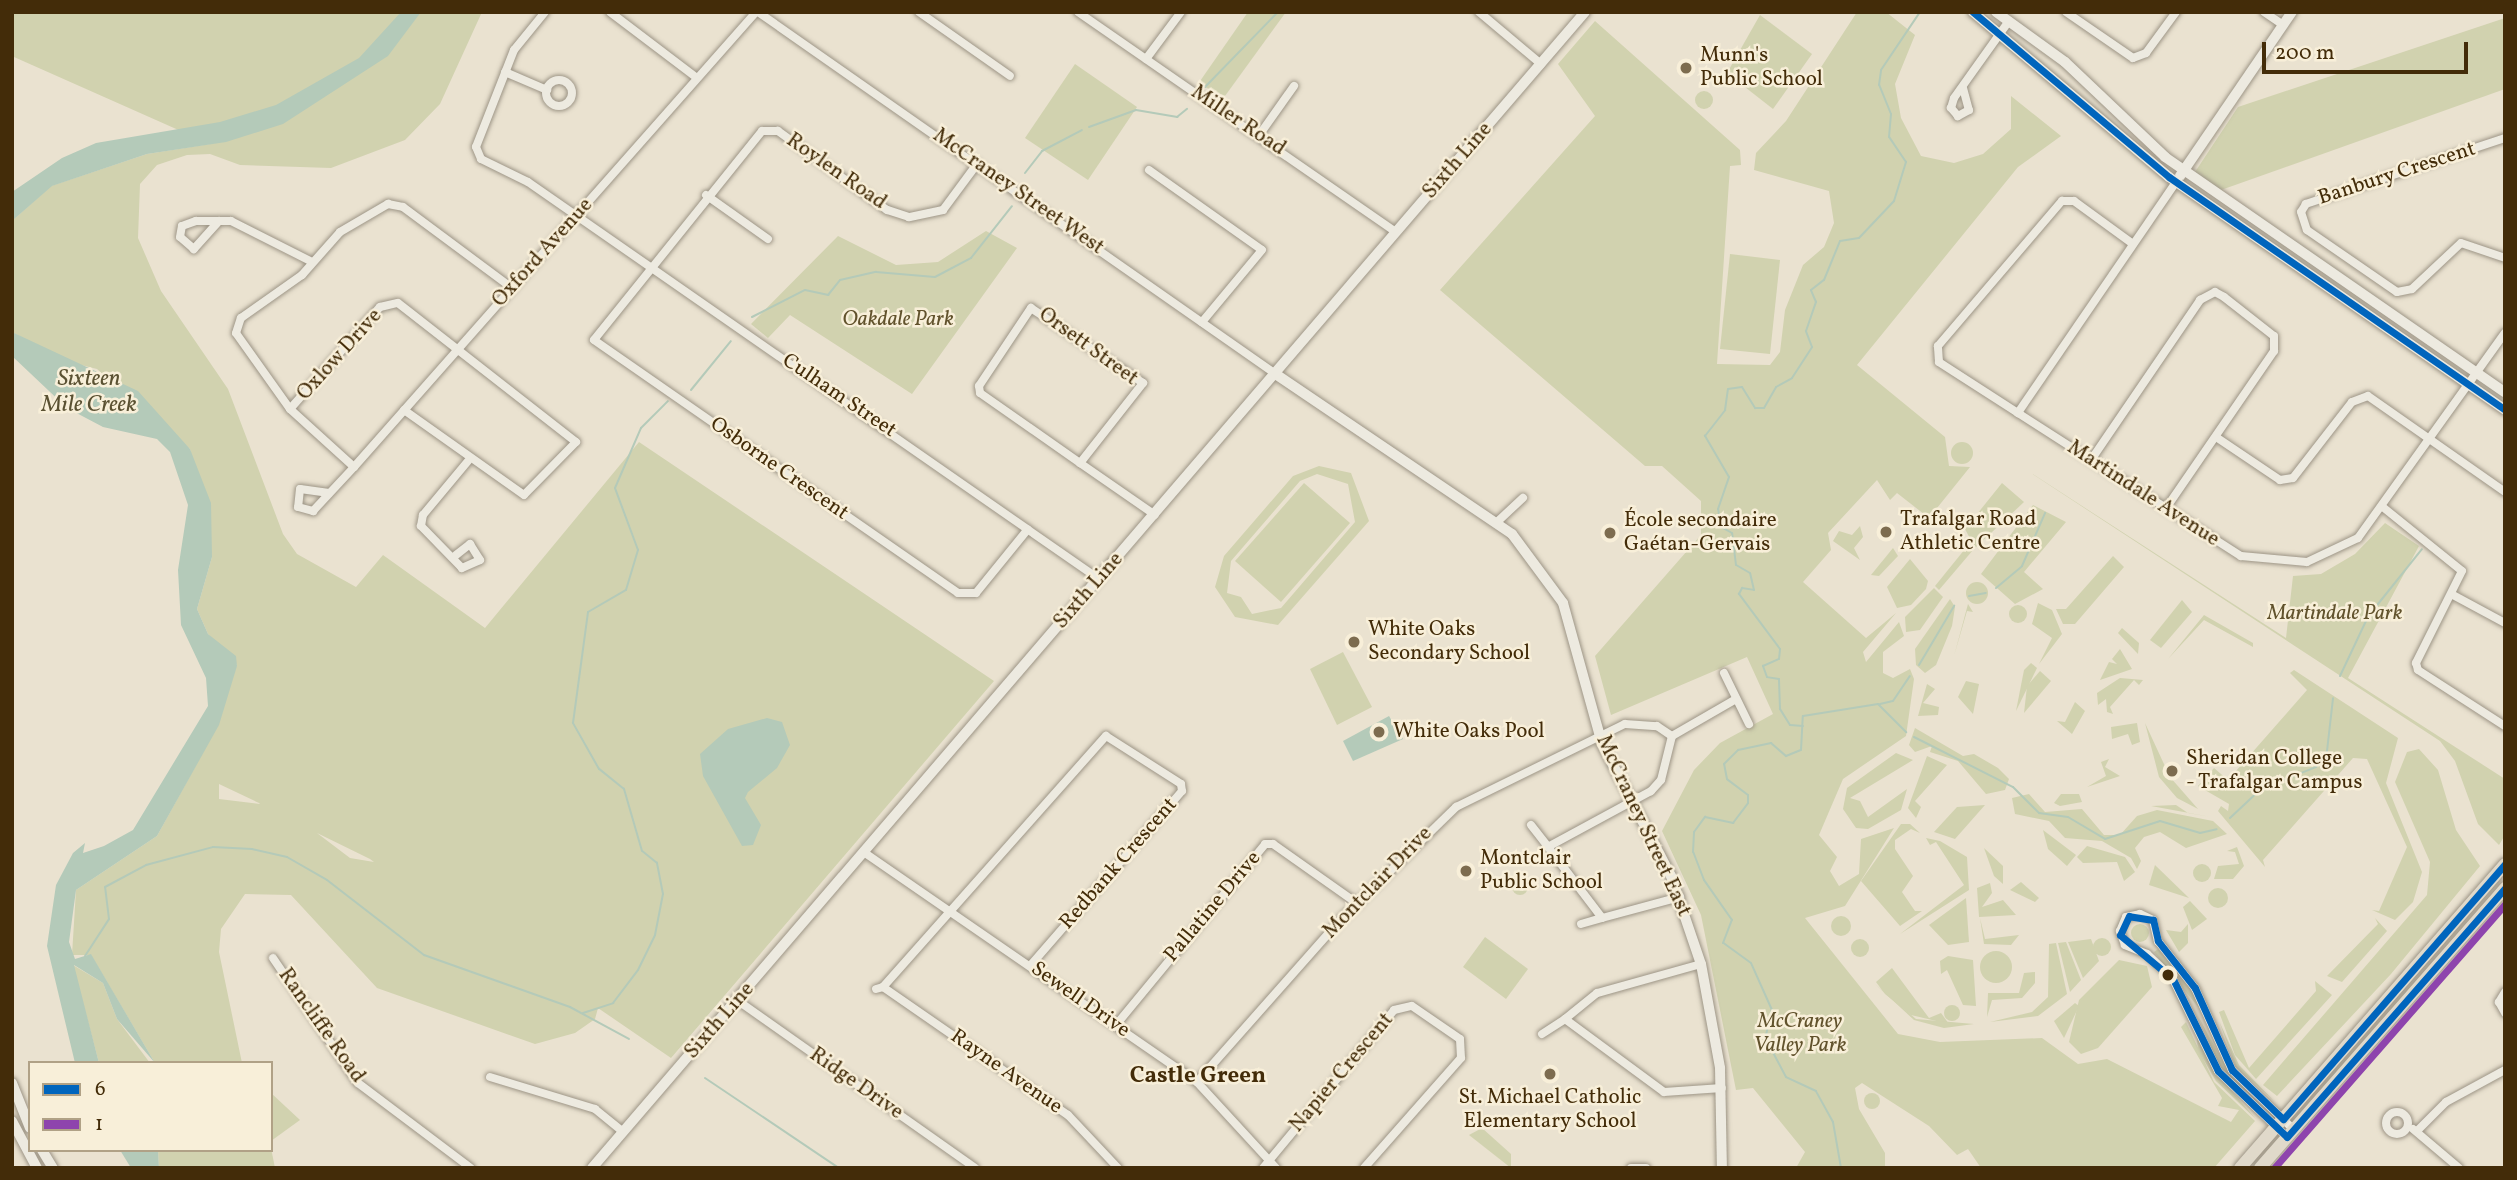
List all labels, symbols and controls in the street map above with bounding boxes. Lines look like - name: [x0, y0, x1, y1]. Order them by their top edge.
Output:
- scale bar: [2265, 28, 2472, 72]
- text: 200 m: [2275, 39, 2335, 68]
- place label: Munn's Public School: [1700, 43, 1823, 93]
- marker: Munn's Public School: [1678, 60, 1694, 76]
- street label: Miller Road: [1186, 80, 1290, 162]
- street label: Sixth Line: [1418, 117, 1498, 205]
- street label: McCraney Street West: [927, 123, 1109, 261]
- street label: Roylen Road: [781, 128, 891, 216]
- street label: Banbury Crescent: [2315, 137, 2479, 211]
- street label: Oxford Avenue: [487, 193, 599, 313]
- street label: Orsett Street: [1033, 302, 1143, 392]
- street label: Oxlow Drive: [292, 304, 388, 406]
- park label: Oakdale Park: [842, 307, 954, 333]
- street label: Culham Street: [777, 348, 901, 444]
- water label: Sixteen Mile Creek: [41, 365, 137, 419]
- street label: Osborne Crescent: [705, 412, 853, 526]
- street label: Martindale Avenue: [2062, 435, 2224, 553]
- place label: Trafalgar Road Athletic Centre: [1900, 507, 2040, 557]
- place label: École secondaire Gaétan-Gervais: [1624, 508, 1777, 558]
- marker: Trafalgar Road Athletic Centre: [1878, 524, 1894, 540]
- marker: École secondaire Gaétan-Gervais: [1602, 525, 1618, 541]
- street label: Sixth Line: [1049, 547, 1129, 635]
- park label: Martindale Park: [2268, 601, 2402, 627]
- place label: White Oaks Secondary School: [1368, 617, 1531, 667]
- marker: White Oaks Secondary School: [1346, 634, 1362, 650]
- place label: White Oaks Pool: [1393, 719, 1545, 745]
- marker: White Oaks Pool: [1371, 724, 1387, 740]
- street label: McCraney Street East: [1590, 731, 1696, 921]
- place label: Sheridan College - Trafalgar Campus: [2186, 746, 2363, 796]
- marker: Sheridan College - Trafalgar Campus: [2164, 763, 2180, 779]
- street label: Redbank Crescent: [1055, 793, 1183, 935]
- street label: Montclair Drive: [1318, 822, 1438, 944]
- street label: Pallatine Drive: [1159, 846, 1267, 968]
- place label: Montclair Public School: [1480, 846, 1603, 896]
- marker: Montclair Public School: [1458, 863, 1474, 879]
- street label: Sewell Drive: [1026, 957, 1134, 1043]
- street label: Rancliffe Road: [272, 964, 370, 1088]
- unlabelled marker: [2161, 968, 2175, 982]
- street label: Sixth Line: [680, 977, 760, 1065]
- street label: Napier Crescent: [1285, 1008, 1399, 1138]
- park label: McCraney Valley Park: [1753, 1009, 1847, 1059]
- street label: Rayne Avenue: [945, 1024, 1067, 1120]
- street label: Ridge Drive: [804, 1043, 908, 1125]
- legend: [28, 1061, 273, 1152]
- district label: Castle Green: [1130, 1062, 1266, 1090]
- marker: St. Michael Catholic Elementary School: [1542, 1066, 1558, 1082]
- text: 6: [95, 1075, 106, 1104]
- place label: St. Michael Catholic Elementary School: [1459, 1085, 1641, 1135]
- text: 1: [95, 1110, 103, 1139]

